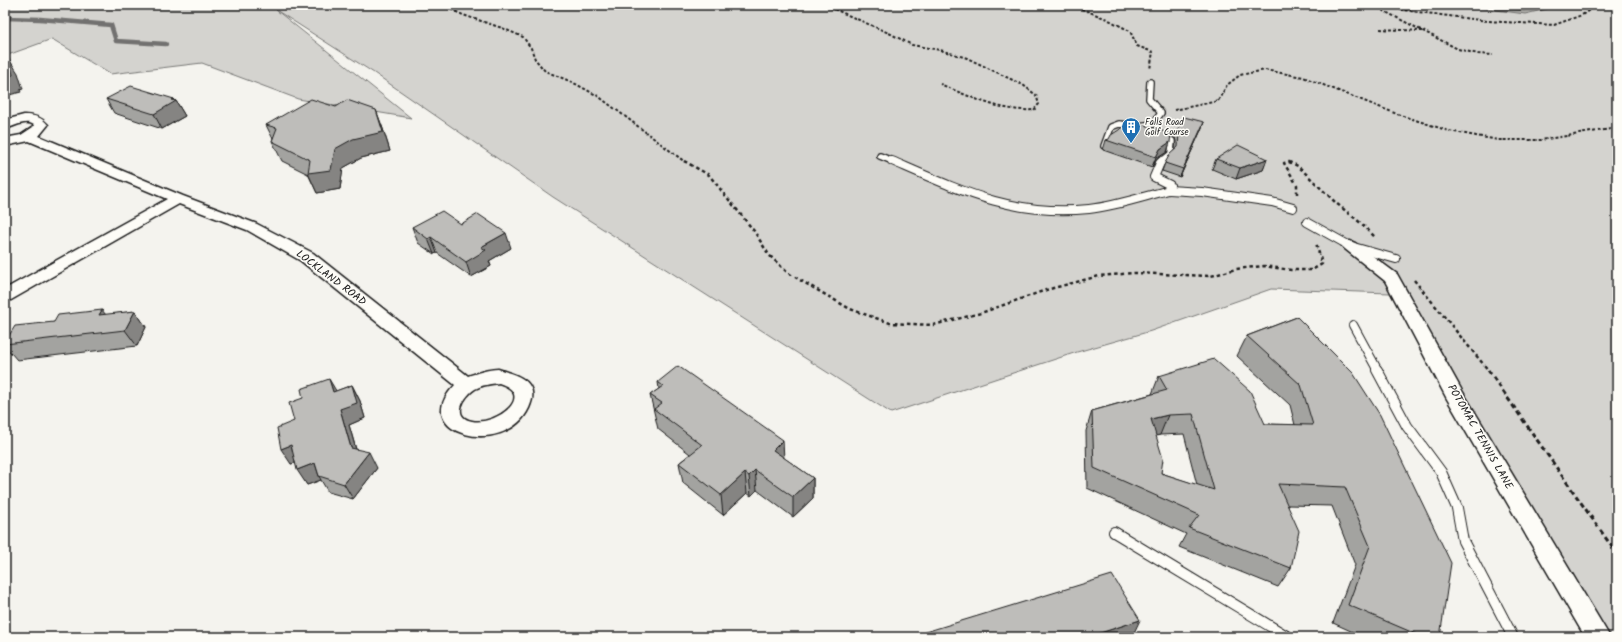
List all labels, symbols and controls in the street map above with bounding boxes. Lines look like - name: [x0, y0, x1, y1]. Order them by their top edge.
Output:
- place label: Falls Road Golf Course: [1145, 115, 1188, 140]
- building icon: Falls Road Golf Course: [1120, 116, 1142, 144]
- street label: LOCKLAND ROAD: [292, 245, 370, 311]
- street label: POTOMAC TENNIS LANE: [1442, 381, 1518, 494]

